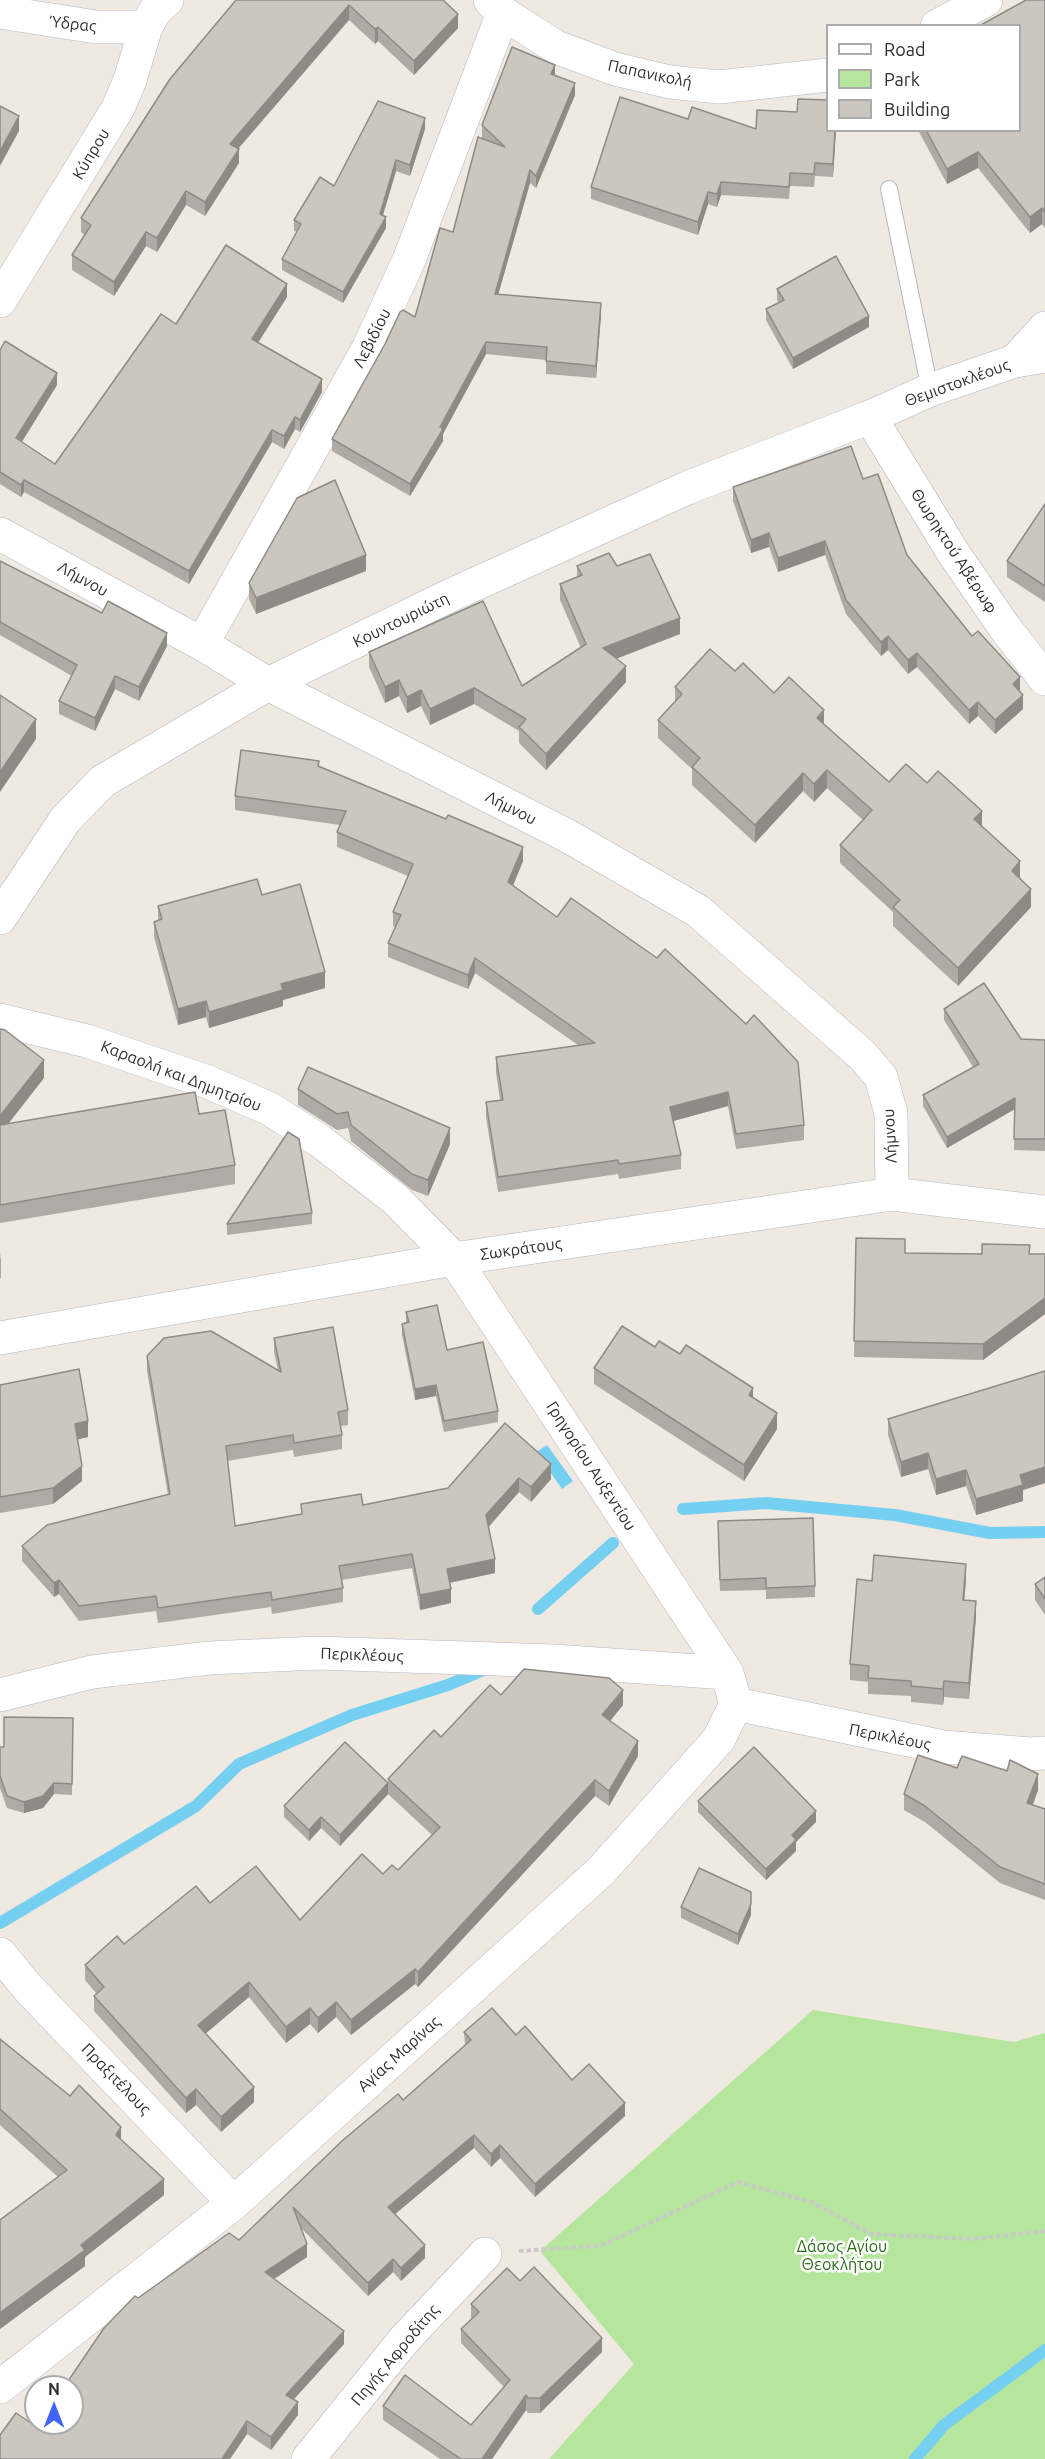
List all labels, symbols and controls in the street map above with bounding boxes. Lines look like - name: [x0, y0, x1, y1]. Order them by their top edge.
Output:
- street label: Ύδρας: [49, 12, 97, 36]
- legend: [826, 24, 1021, 132]
- text: Road: [884, 39, 926, 59]
- street label: Παπανικολή: [606, 56, 694, 92]
- text: Park: [884, 69, 920, 89]
- text: Building: [884, 99, 950, 119]
- street label: Κύπρου: [68, 125, 114, 183]
- street label: Λεβιδίου: [349, 305, 395, 371]
- street label: Θεμιστοκλέους: [902, 355, 1012, 411]
- street label: Θωρηκτού Αβέρωφ: [907, 485, 1001, 617]
- street label: Λήμνου: [54, 557, 112, 601]
- street label: Κουντουριώτη: [350, 588, 452, 652]
- street label: Λήμνου: [482, 787, 540, 829]
- street label: Καραολή και Δημητρίου: [98, 1036, 264, 1116]
- street label: Λήμνου: [879, 1108, 901, 1164]
- street label: Σωκράτους: [479, 1234, 563, 1264]
- street label: Γρηγορίου Αυξεντίου: [542, 1398, 640, 1534]
- street label: Περικλέους: [320, 1644, 404, 1666]
- street label: Περικλέους: [847, 1720, 933, 1754]
- street label: Αγίας Μαρίνας: [354, 2012, 444, 2096]
- street label: Πραξιτέλους: [77, 2039, 155, 2119]
- park label: Δάσος Αγίου Θεοκλήτου: [797, 2237, 887, 2275]
- street label: Πηγής Αφροδίτης: [347, 2301, 443, 2409]
- north arrow: [24, 2375, 84, 2435]
- text: N: [48, 2380, 60, 2398]

